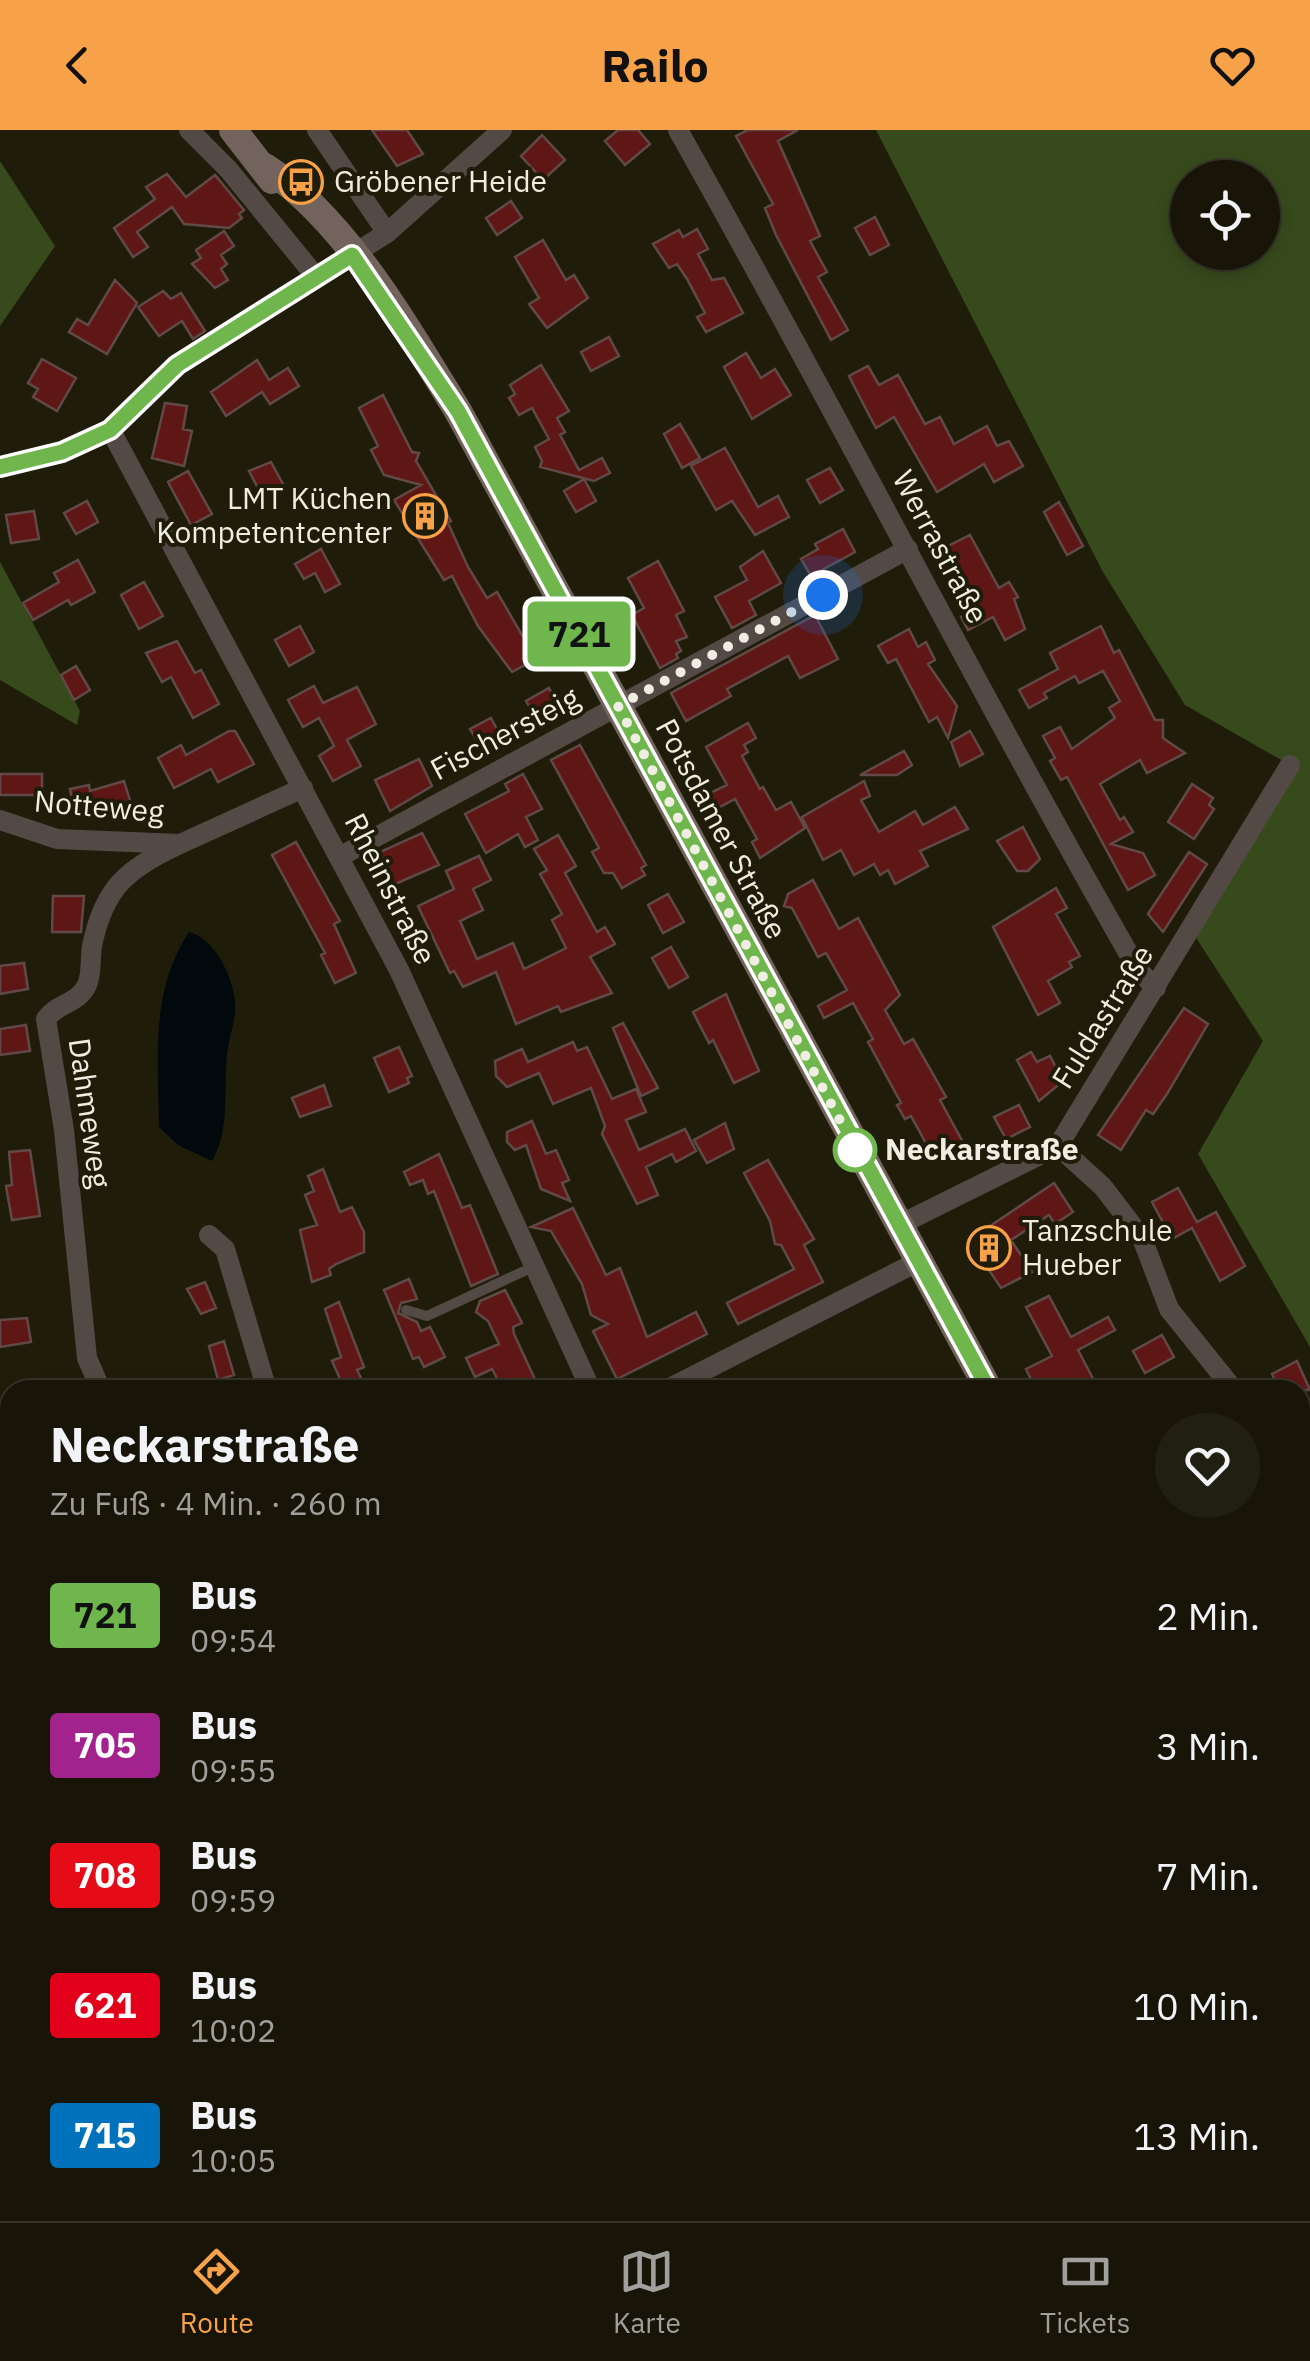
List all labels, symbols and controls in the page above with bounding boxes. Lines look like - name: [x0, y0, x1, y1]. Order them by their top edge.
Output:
- text: Railo: [601, 36, 709, 94]
- icon: back: [50, 38, 105, 93]
- icon: heart: [1205, 38, 1260, 93]
- bus stop icon: Gröbener Heide: [278, 159, 324, 205]
- map controls: [1170, 160, 1280, 270]
- button: locate: [1170, 160, 1280, 270]
- place label: Gröbener Heide: [334, 161, 547, 200]
- street label: Werrastraße: [885, 463, 998, 630]
- place label: LMT Küchen Kompetentcenter: [156, 478, 392, 551]
- building icon: LMT Küchen Kompetentcenter: [402, 493, 448, 539]
- your location: [798, 570, 848, 620]
- line badge: 721: [522, 602, 636, 666]
- text: 721: [547, 611, 611, 657]
- street label: Fischersteig: [423, 677, 586, 788]
- street label: Potsdamer Straße: [648, 711, 797, 945]
- street label: Notteweg: [33, 780, 166, 831]
- street label: Rheinstraße: [337, 806, 446, 971]
- street label: Fuldastraße: [1042, 937, 1161, 1095]
- street label: Dahmeweg: [61, 1035, 120, 1190]
- marker: Neckarstraße: [834, 1129, 876, 1171]
- place label: Neckarstraße: [885, 1129, 1079, 1168]
- place label: Tanzschule Hueber: [1022, 1210, 1172, 1283]
- building icon: Tanzschule Hueber: [966, 1225, 1012, 1271]
- text: Neckarstraße: [50, 1413, 360, 1475]
- button: heart: [1155, 1413, 1260, 1518]
- text: Zu Fuß · 4 Min. · 260 m: [50, 1482, 382, 1524]
- text: Bus: [190, 1570, 257, 1619]
- text: 2 Min.: [1156, 1591, 1260, 1640]
- text: 721: [73, 1592, 137, 1638]
- text: 09:54: [190, 1619, 276, 1661]
- text: Bus: [190, 1700, 257, 1749]
- text: 3 Min.: [1156, 1721, 1260, 1770]
- text: 705: [73, 1722, 137, 1768]
- text: 09:55: [190, 1749, 276, 1791]
- text: Bus: [190, 1830, 257, 1879]
- text: 7 Min.: [1156, 1851, 1260, 1900]
- text: 708: [73, 1852, 137, 1898]
- text: 09:59: [190, 1879, 276, 1921]
- text: Bus: [190, 1960, 257, 2009]
- text: 10 Min.: [1133, 1981, 1260, 2030]
- text: 621: [73, 1982, 137, 2028]
- text: 10:02: [190, 2009, 276, 2051]
- text: Bus: [190, 2090, 257, 2139]
- text: 13 Min.: [1133, 2111, 1260, 2160]
- text: 715: [73, 2112, 137, 2158]
- text: 10:05: [190, 2139, 276, 2181]
- tab: Route: [180, 2244, 254, 2341]
- tab: Karte: [613, 2244, 681, 2341]
- tab: Tickets: [1040, 2244, 1130, 2341]

